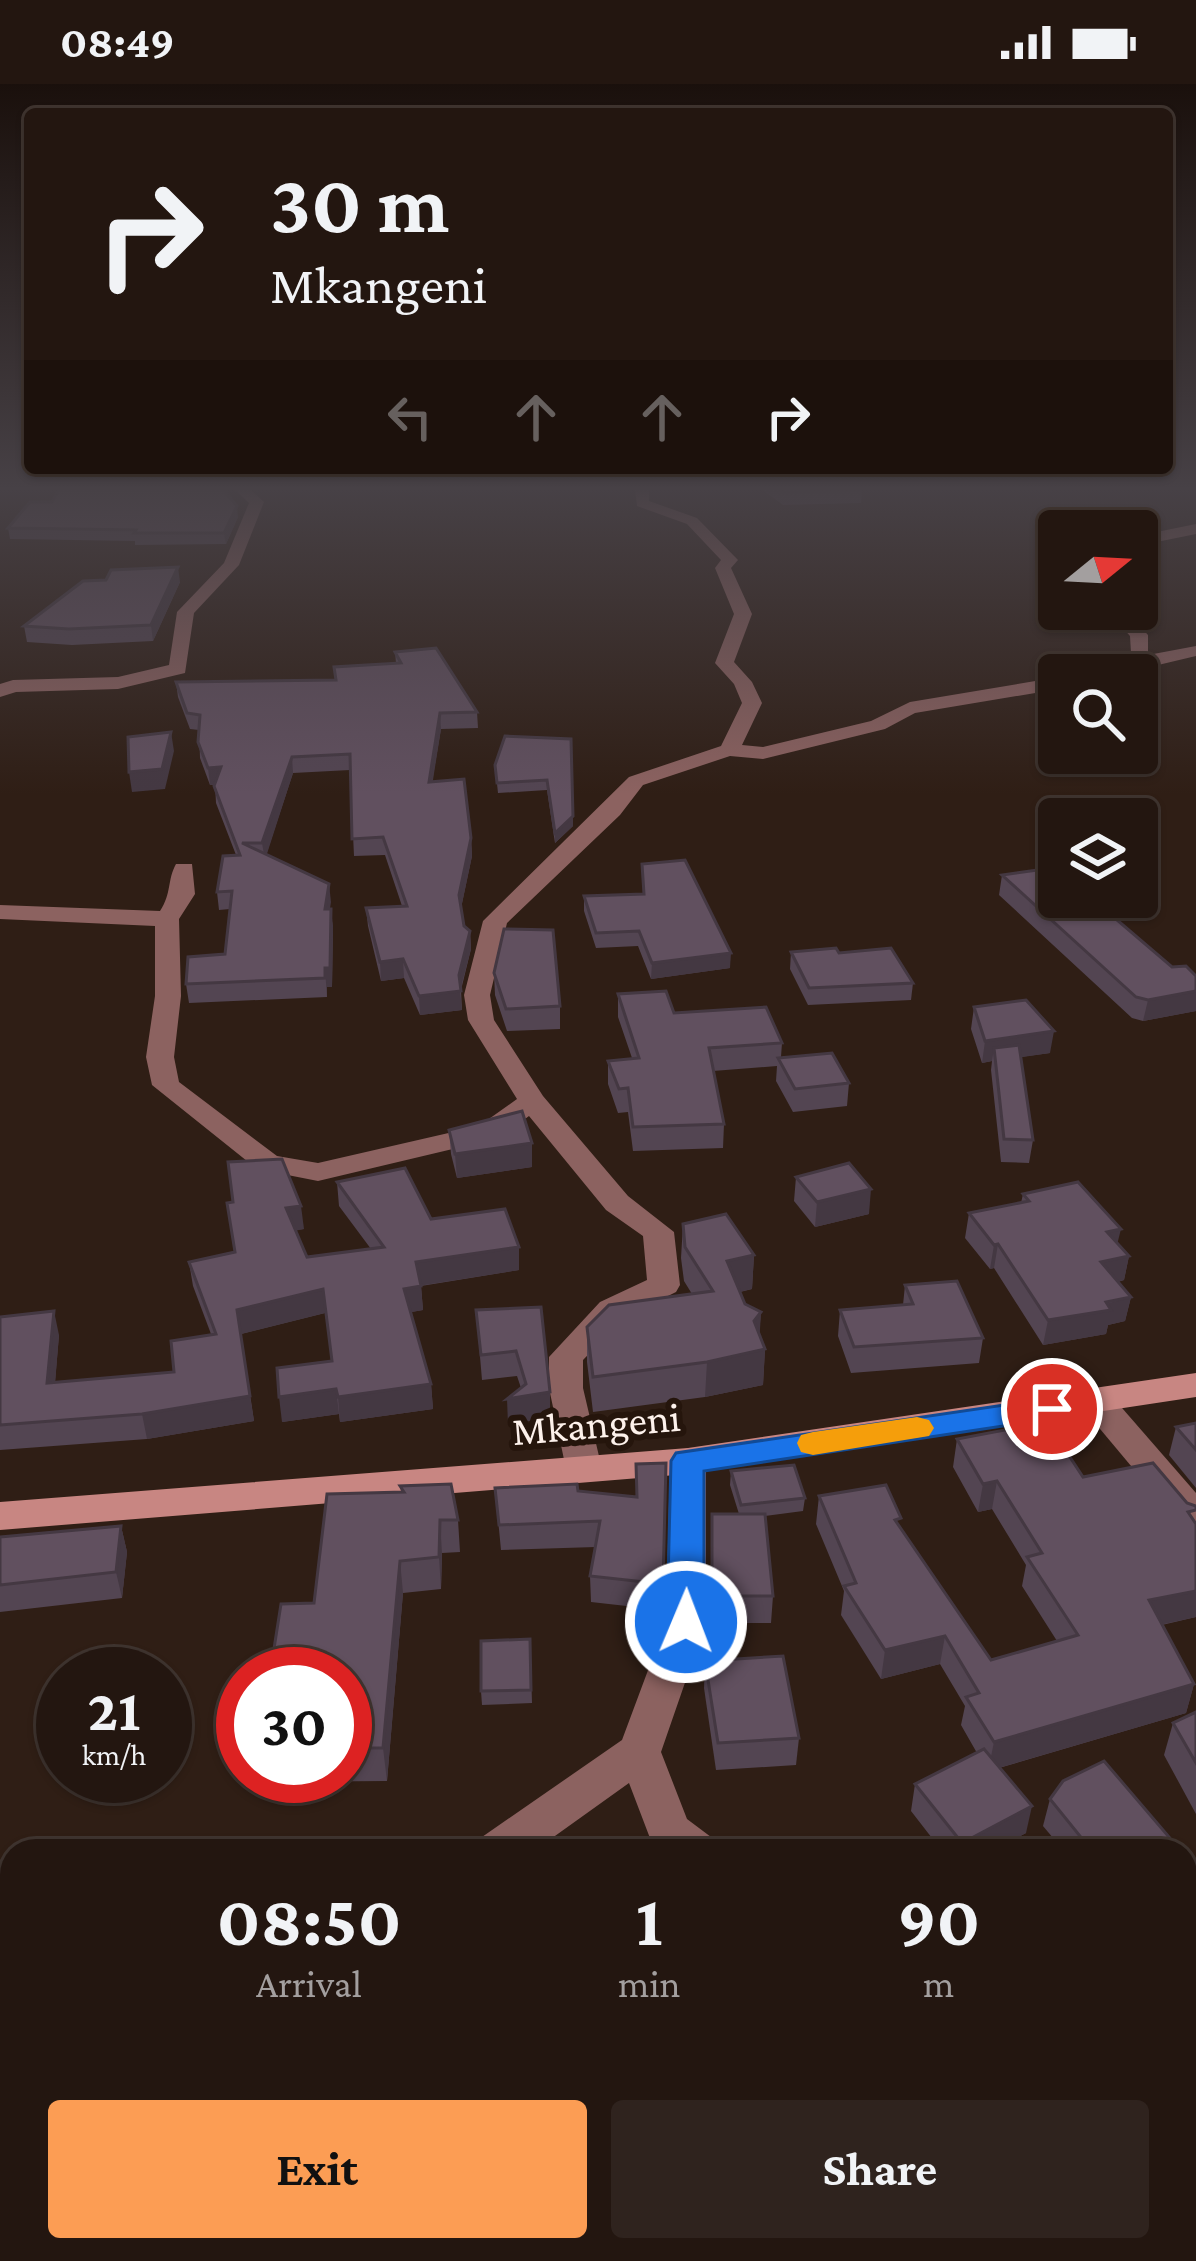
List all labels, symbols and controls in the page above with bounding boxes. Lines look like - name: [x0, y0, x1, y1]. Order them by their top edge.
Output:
- text: 08:49: [60, 17, 175, 67]
- icon: right: [72, 156, 228, 312]
- text: 30 m: [270, 157, 449, 250]
- text: Mkangeni: [270, 255, 487, 315]
- icon: left: [377, 384, 443, 450]
- icon: ahead: [503, 384, 569, 450]
- icon: ahead: [629, 384, 695, 450]
- icon: right: [755, 384, 821, 450]
- north arrow: [1038, 510, 1158, 630]
- map controls: [1038, 510, 1158, 918]
- button: search: [1038, 654, 1158, 774]
- button: layers: [1038, 798, 1158, 918]
- pin: [1001, 1358, 1103, 1460]
- icon: arrive: [1019, 1376, 1085, 1442]
- street label: Mkangeni: [510, 1393, 682, 1454]
- position arrow: [623, 1559, 749, 1685]
- speed limit sign: 30: [216, 1647, 372, 1803]
- text: 21: [87, 1676, 141, 1743]
- text: km/h: [82, 1738, 146, 1771]
- text: 08:50: [217, 1880, 401, 1960]
- text: 1: [636, 1880, 663, 1960]
- text: 90: [897, 1880, 980, 1960]
- text: Arrival: [256, 1962, 362, 2005]
- text: min: [618, 1962, 681, 2005]
- text: m: [923, 1962, 954, 2005]
- button: Exit: [48, 2100, 587, 2238]
- button: Share: [611, 2100, 1149, 2238]

